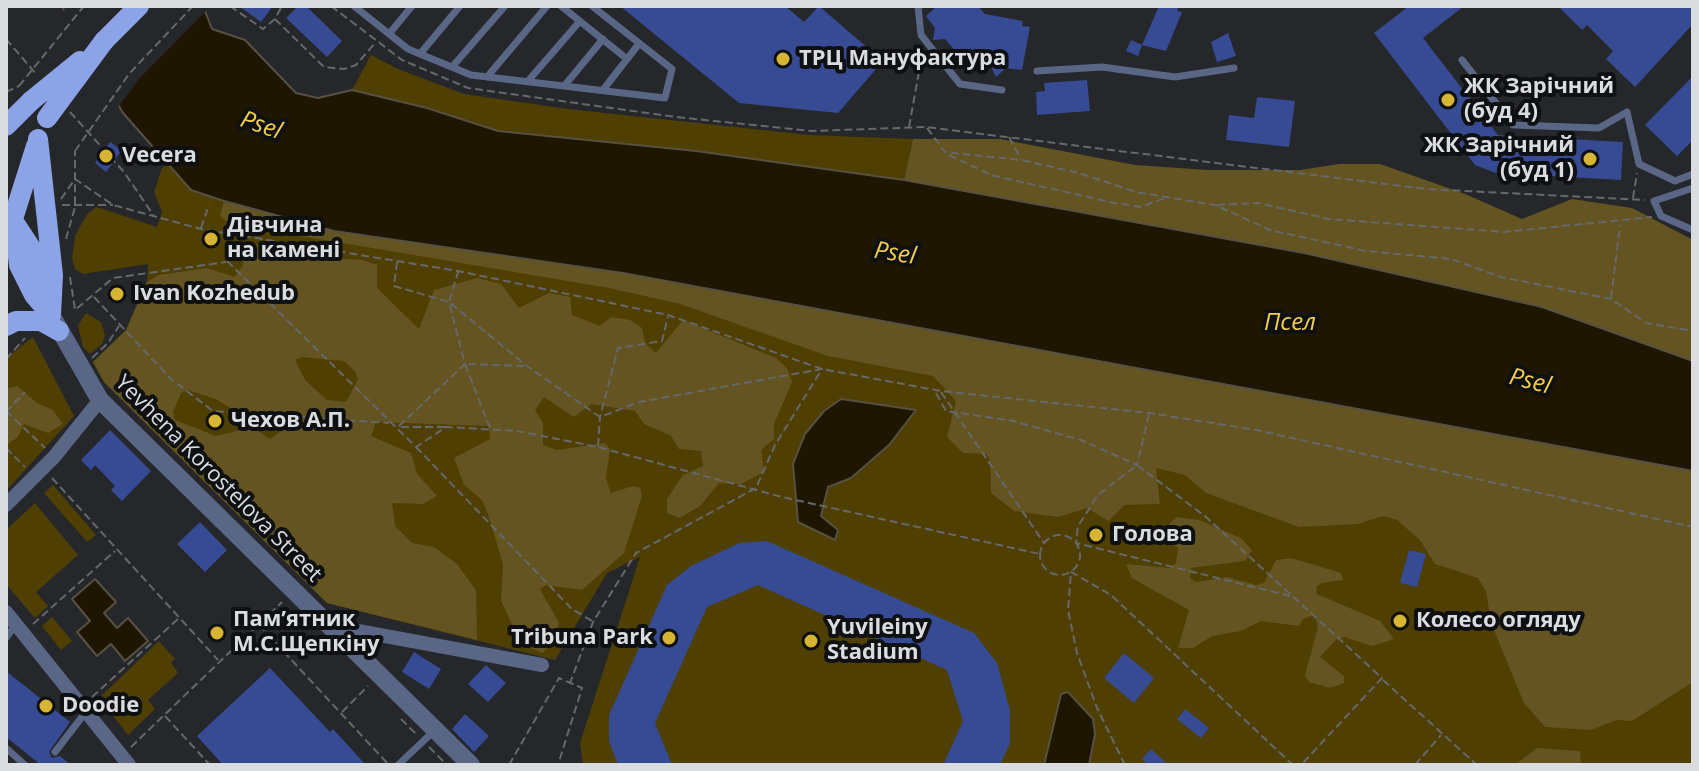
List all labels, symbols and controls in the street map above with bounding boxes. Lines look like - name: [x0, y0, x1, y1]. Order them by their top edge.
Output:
- place label: ТРЦ Мануфактура: [799, 46, 1006, 72]
- marker: ТРЦ Мануфактура: [774, 50, 792, 68]
- place label: ЖК Зарічний (буд 4): [1464, 74, 1614, 126]
- marker: ЖК Зарічний (буд 4): [1439, 91, 1457, 109]
- water label: Psel: [236, 106, 286, 146]
- place label: ЖК Зарічний (буд 1): [1424, 133, 1574, 184]
- place label: Vecera: [122, 143, 197, 169]
- marker: Vecera: [97, 147, 115, 165]
- marker: ЖК Зарічний (буд 1): [1581, 150, 1599, 168]
- place label: Дівчина на камені: [227, 213, 340, 264]
- marker: Дівчина на камені: [202, 230, 220, 248]
- water label: Psel: [872, 236, 918, 272]
- place label: Ivan Kozhedub: [133, 281, 295, 307]
- marker: Ivan Kozhedub: [108, 285, 126, 303]
- water label: Псел: [1264, 309, 1316, 337]
- water label: Psel: [1506, 363, 1554, 401]
- street label: Yevhena Korostelova Street: [109, 370, 327, 588]
- place label: Чехов А.П.: [231, 408, 350, 434]
- marker: Чехов А.П.: [206, 412, 224, 430]
- place label: Голова: [1112, 522, 1193, 548]
- marker: Голова: [1087, 526, 1105, 544]
- place label: Пам’ятник М.С.Щепкіну: [233, 607, 380, 658]
- place label: Колесо огляду: [1416, 608, 1581, 634]
- marker: Колесо огляду: [1391, 612, 1409, 630]
- place label: Yuvileiny Stadium: [827, 615, 928, 666]
- marker: Пам’ятник М.С.Щепкіну: [208, 624, 226, 642]
- place label: Tribuna Park: [511, 625, 653, 651]
- marker: Tribuna Park: [660, 629, 678, 647]
- marker: Yuvileiny Stadium: [802, 632, 820, 650]
- place label: Doodie: [62, 693, 139, 719]
- marker: Doodie: [37, 697, 55, 715]

